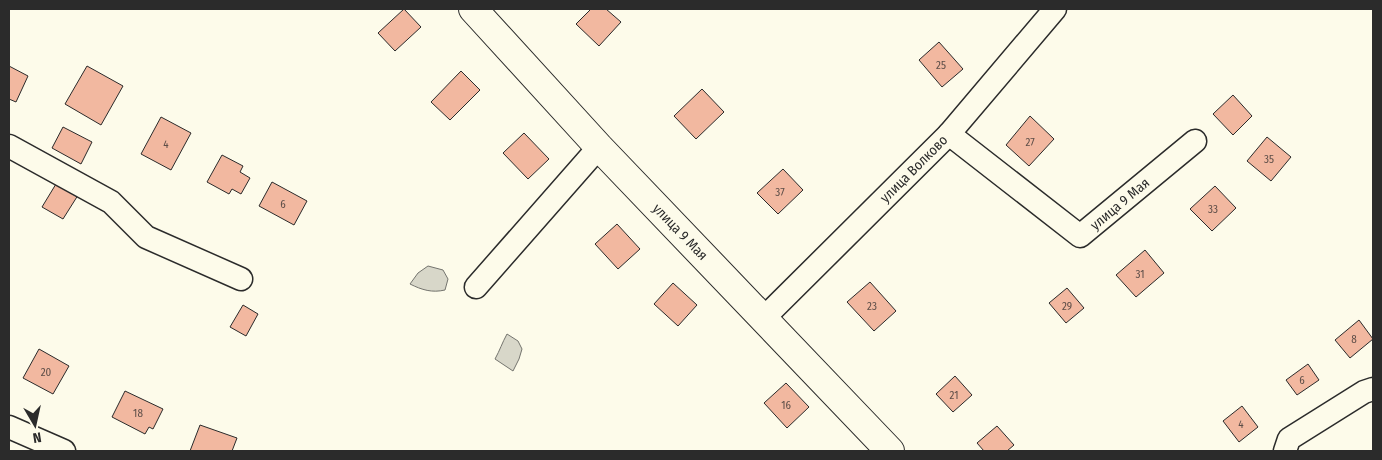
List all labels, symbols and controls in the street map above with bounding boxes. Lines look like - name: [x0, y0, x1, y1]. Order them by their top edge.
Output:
- house number: 25: [936, 59, 946, 72]
- street label: улица Волково: [877, 132, 951, 206]
- house number: 27: [1025, 136, 1035, 149]
- house number: 4: [163, 138, 169, 151]
- house number: 35: [1264, 153, 1274, 166]
- street label: улица 9 Мая: [1087, 174, 1153, 234]
- house number: 37: [775, 186, 785, 199]
- house number: 6: [280, 198, 286, 211]
- street label: улица 9 Мая: [649, 200, 711, 264]
- house number: 33: [1208, 203, 1218, 216]
- house number: 31: [1136, 268, 1145, 281]
- house number: 23: [867, 300, 877, 313]
- house number: 29: [1062, 300, 1072, 313]
- house number: 8: [1351, 333, 1357, 346]
- house number: 20: [41, 366, 52, 379]
- house number: 6: [1299, 374, 1305, 387]
- house number: 21: [950, 389, 958, 402]
- house number: 16: [781, 399, 791, 412]
- north arrow: [10, 400, 60, 450]
- house number: 18: [133, 407, 143, 420]
- house number: 4: [1238, 418, 1244, 431]
- text: N: [31, 428, 42, 446]

